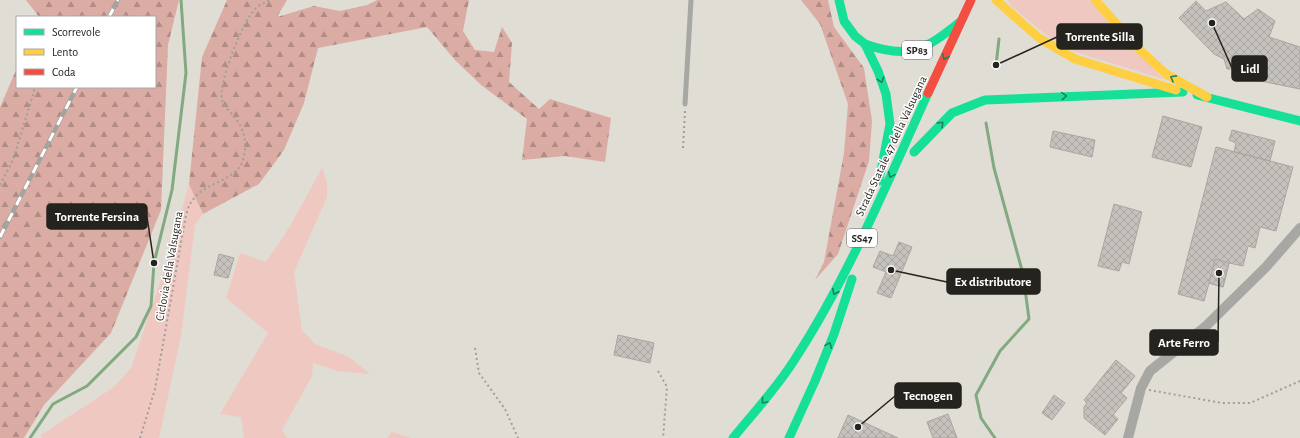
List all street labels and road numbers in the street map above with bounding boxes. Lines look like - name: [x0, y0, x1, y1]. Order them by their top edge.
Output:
- road number: SP83: [902, 41, 932, 59]
- street label: Strada Statale 47 della Valsugana: [853, 74, 929, 218]
- street label: Ciclovia della Valsugana: [153, 210, 185, 322]
- road number: SS47: [847, 229, 877, 247]

